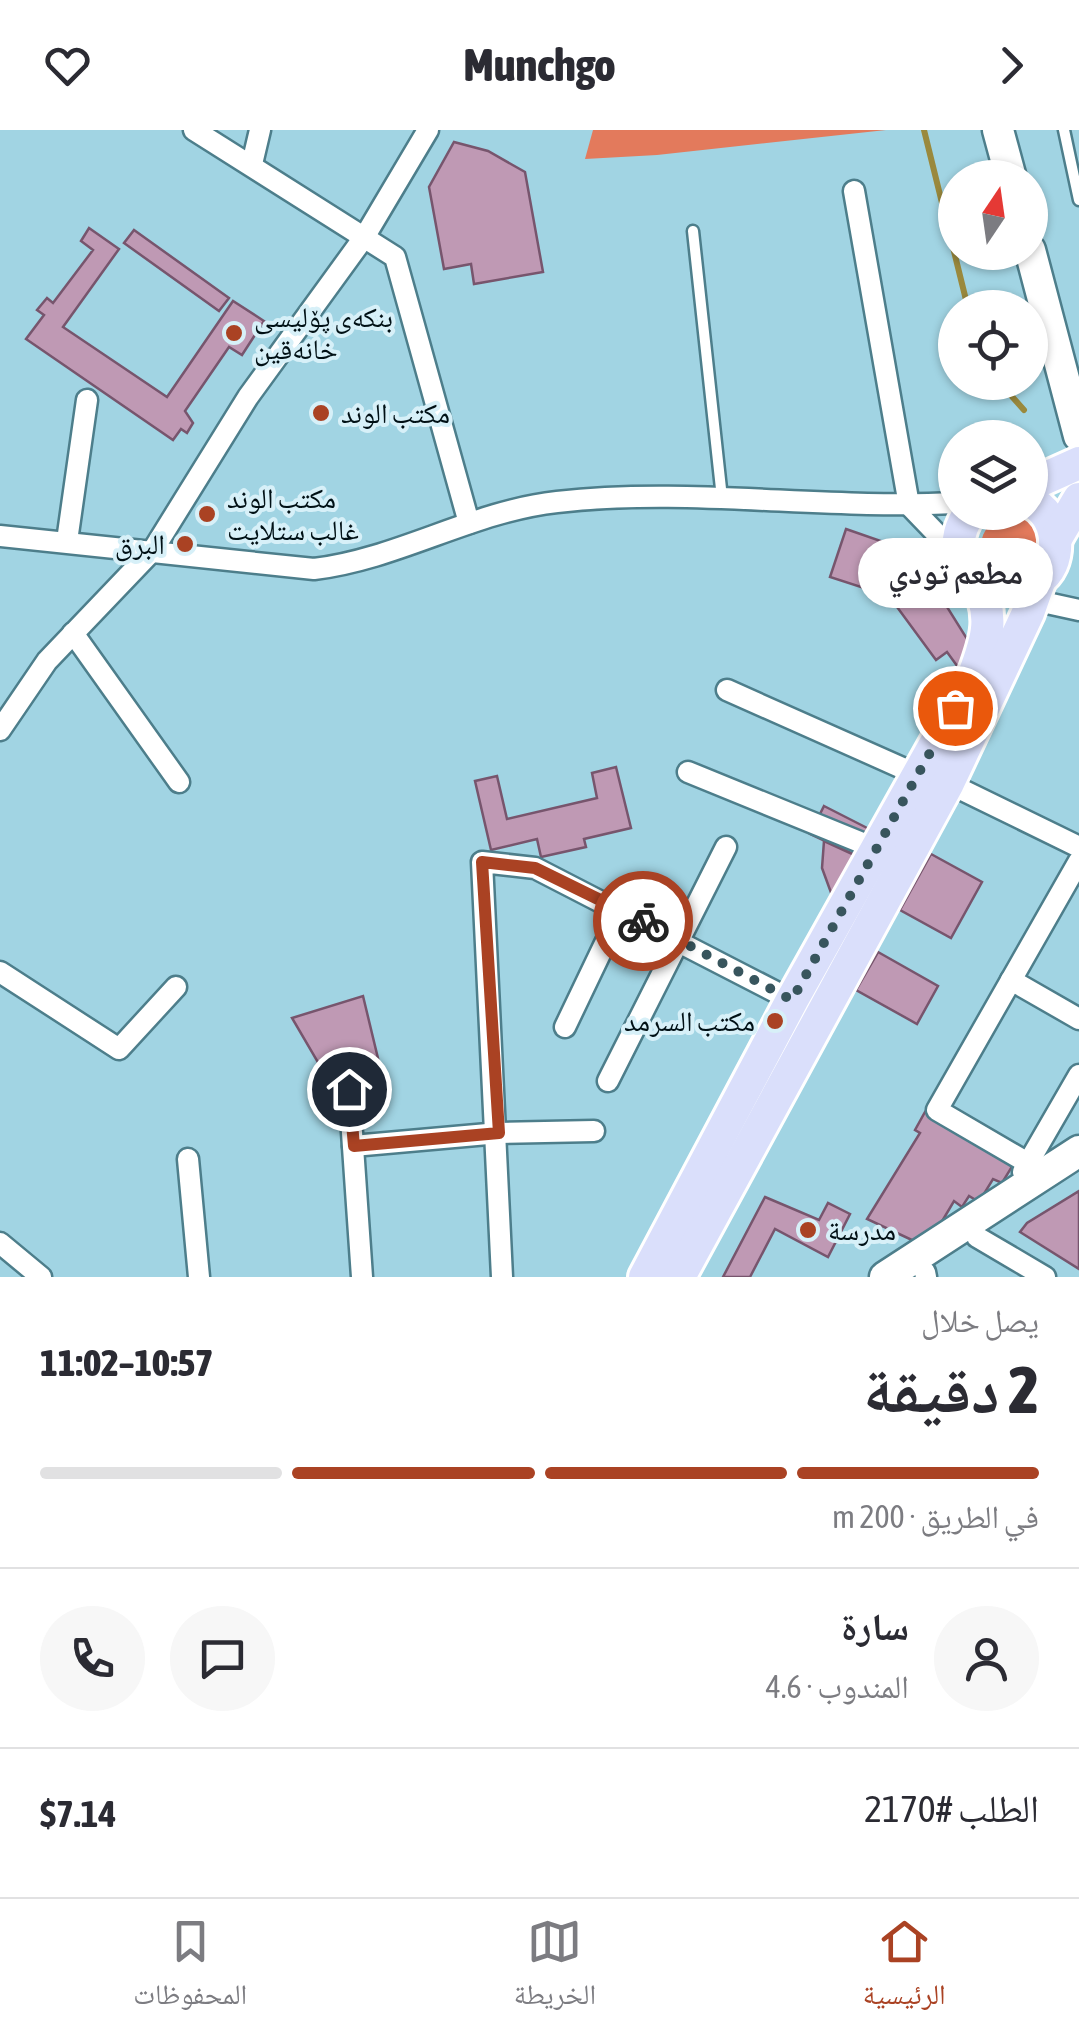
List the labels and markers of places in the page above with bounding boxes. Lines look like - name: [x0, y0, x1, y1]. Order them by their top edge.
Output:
- place label: بنکەی پۆلیسی خانەقین: [254, 301, 393, 367]
- marker: بنکەی پۆلیسی خانەقین: [223, 322, 245, 344]
- place label: مكتب الوند: [341, 397, 450, 429]
- marker: مكتب الوند: [310, 402, 332, 424]
- place label: مكتب الوند غالب ستلايت: [227, 482, 359, 546]
- marker: مكتب الوند غالب ستلايت: [196, 503, 218, 525]
- place label: البرق: [115, 528, 165, 562]
- marker: البرق: [174, 533, 196, 555]
- callout: مطعم تودي: [858, 538, 1052, 608]
- pin: [913, 666, 998, 751]
- place label: مكتب السرمد: [624, 1005, 755, 1037]
- marker: مكتب السرمد: [764, 1010, 786, 1032]
- pin: [307, 1047, 392, 1132]
- place label: مدرسة: [828, 1214, 896, 1246]
- marker: مدرسة: [797, 1219, 819, 1241]

